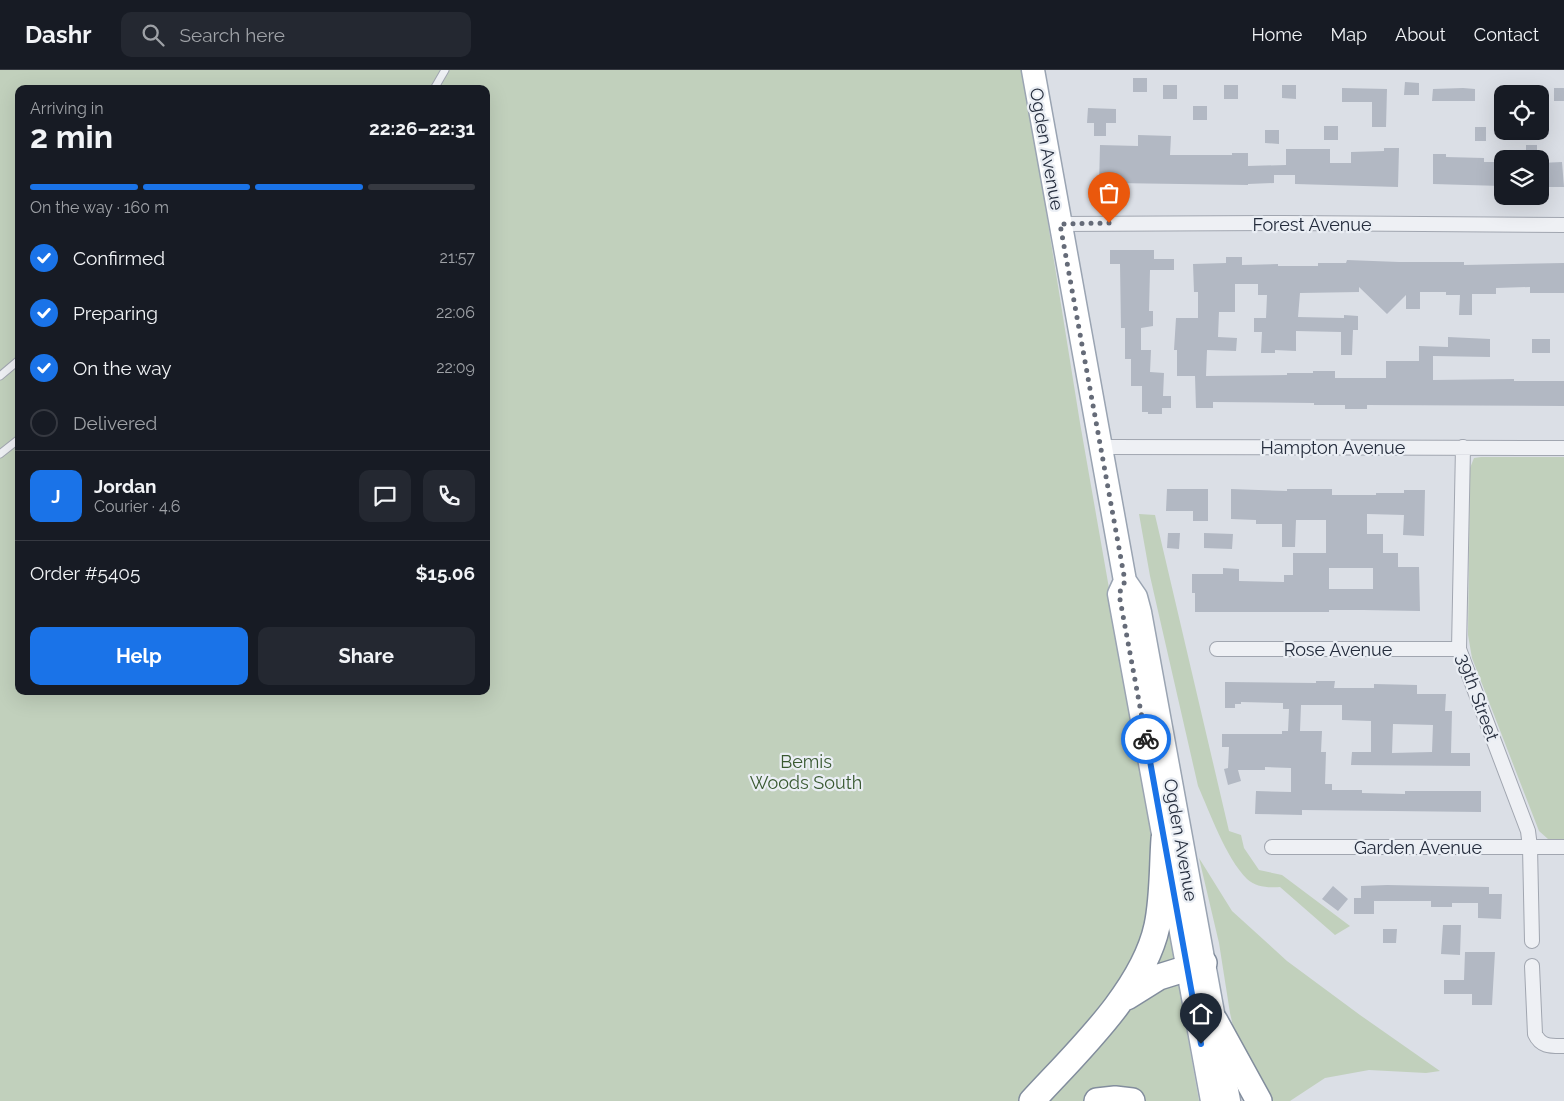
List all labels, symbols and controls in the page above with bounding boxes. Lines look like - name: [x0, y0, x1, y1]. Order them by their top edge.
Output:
- search box: [121, 12, 471, 57]
- text: Dashr: [25, 20, 91, 49]
- icon: search: [139, 21, 167, 49]
- text: Search here: [179, 24, 285, 46]
- text: Home: [1251, 24, 1302, 45]
- text: Map: [1330, 24, 1367, 45]
- text: About: [1395, 24, 1446, 45]
- text: Contact: [1474, 24, 1539, 45]
- map controls: [1494, 85, 1549, 205]
- button: locate: [1494, 85, 1549, 140]
- street label: Ogden Avenue: [1026, 86, 1068, 212]
- text: Arriving in: [30, 99, 104, 118]
- text: 22:26–22:31: [369, 117, 475, 139]
- text: 2 min: [30, 118, 113, 155]
- button: layers: [1494, 150, 1549, 205]
- pin: [1088, 172, 1130, 223]
- icon: bag: [1095, 179, 1123, 207]
- text: On the way · 160 m: [30, 198, 169, 217]
- street label: Forest Avenue: [1252, 214, 1372, 235]
- icon: check: [30, 244, 58, 272]
- text: Confirmed: [73, 247, 165, 269]
- text: 21:57: [440, 248, 475, 267]
- icon: check: [30, 299, 58, 327]
- text: Preparing: [73, 302, 158, 324]
- text: 22:06: [436, 303, 475, 322]
- icon: check: [30, 354, 58, 382]
- text: On the way: [73, 357, 172, 379]
- text: 22:09: [436, 358, 475, 377]
- text: Delivered: [73, 412, 157, 434]
- street label: Hampton Avenue: [1261, 437, 1406, 458]
- button: chat: [359, 470, 411, 522]
- button: phone: [423, 470, 475, 522]
- text: Jordan: [94, 475, 157, 497]
- text: J: [51, 485, 61, 507]
- text: Courier · 4.6: [94, 497, 180, 516]
- text: Order #5405: [30, 562, 140, 584]
- text: $15.06: [416, 562, 475, 584]
- button: Help: [30, 627, 248, 685]
- button: Share: [258, 627, 475, 685]
- street label: Rose Avenue: [1284, 639, 1393, 660]
- street label: 39th Street: [1453, 651, 1503, 743]
- courier: [1121, 714, 1171, 764]
- icon: bike: [1132, 725, 1160, 753]
- park label: Bemis Woods South: [750, 751, 862, 793]
- street label: Ogden Avenue: [1160, 777, 1202, 903]
- street label: Garden Avenue: [1354, 837, 1483, 858]
- pin: [1180, 993, 1222, 1044]
- icon: home: [1187, 1000, 1215, 1028]

